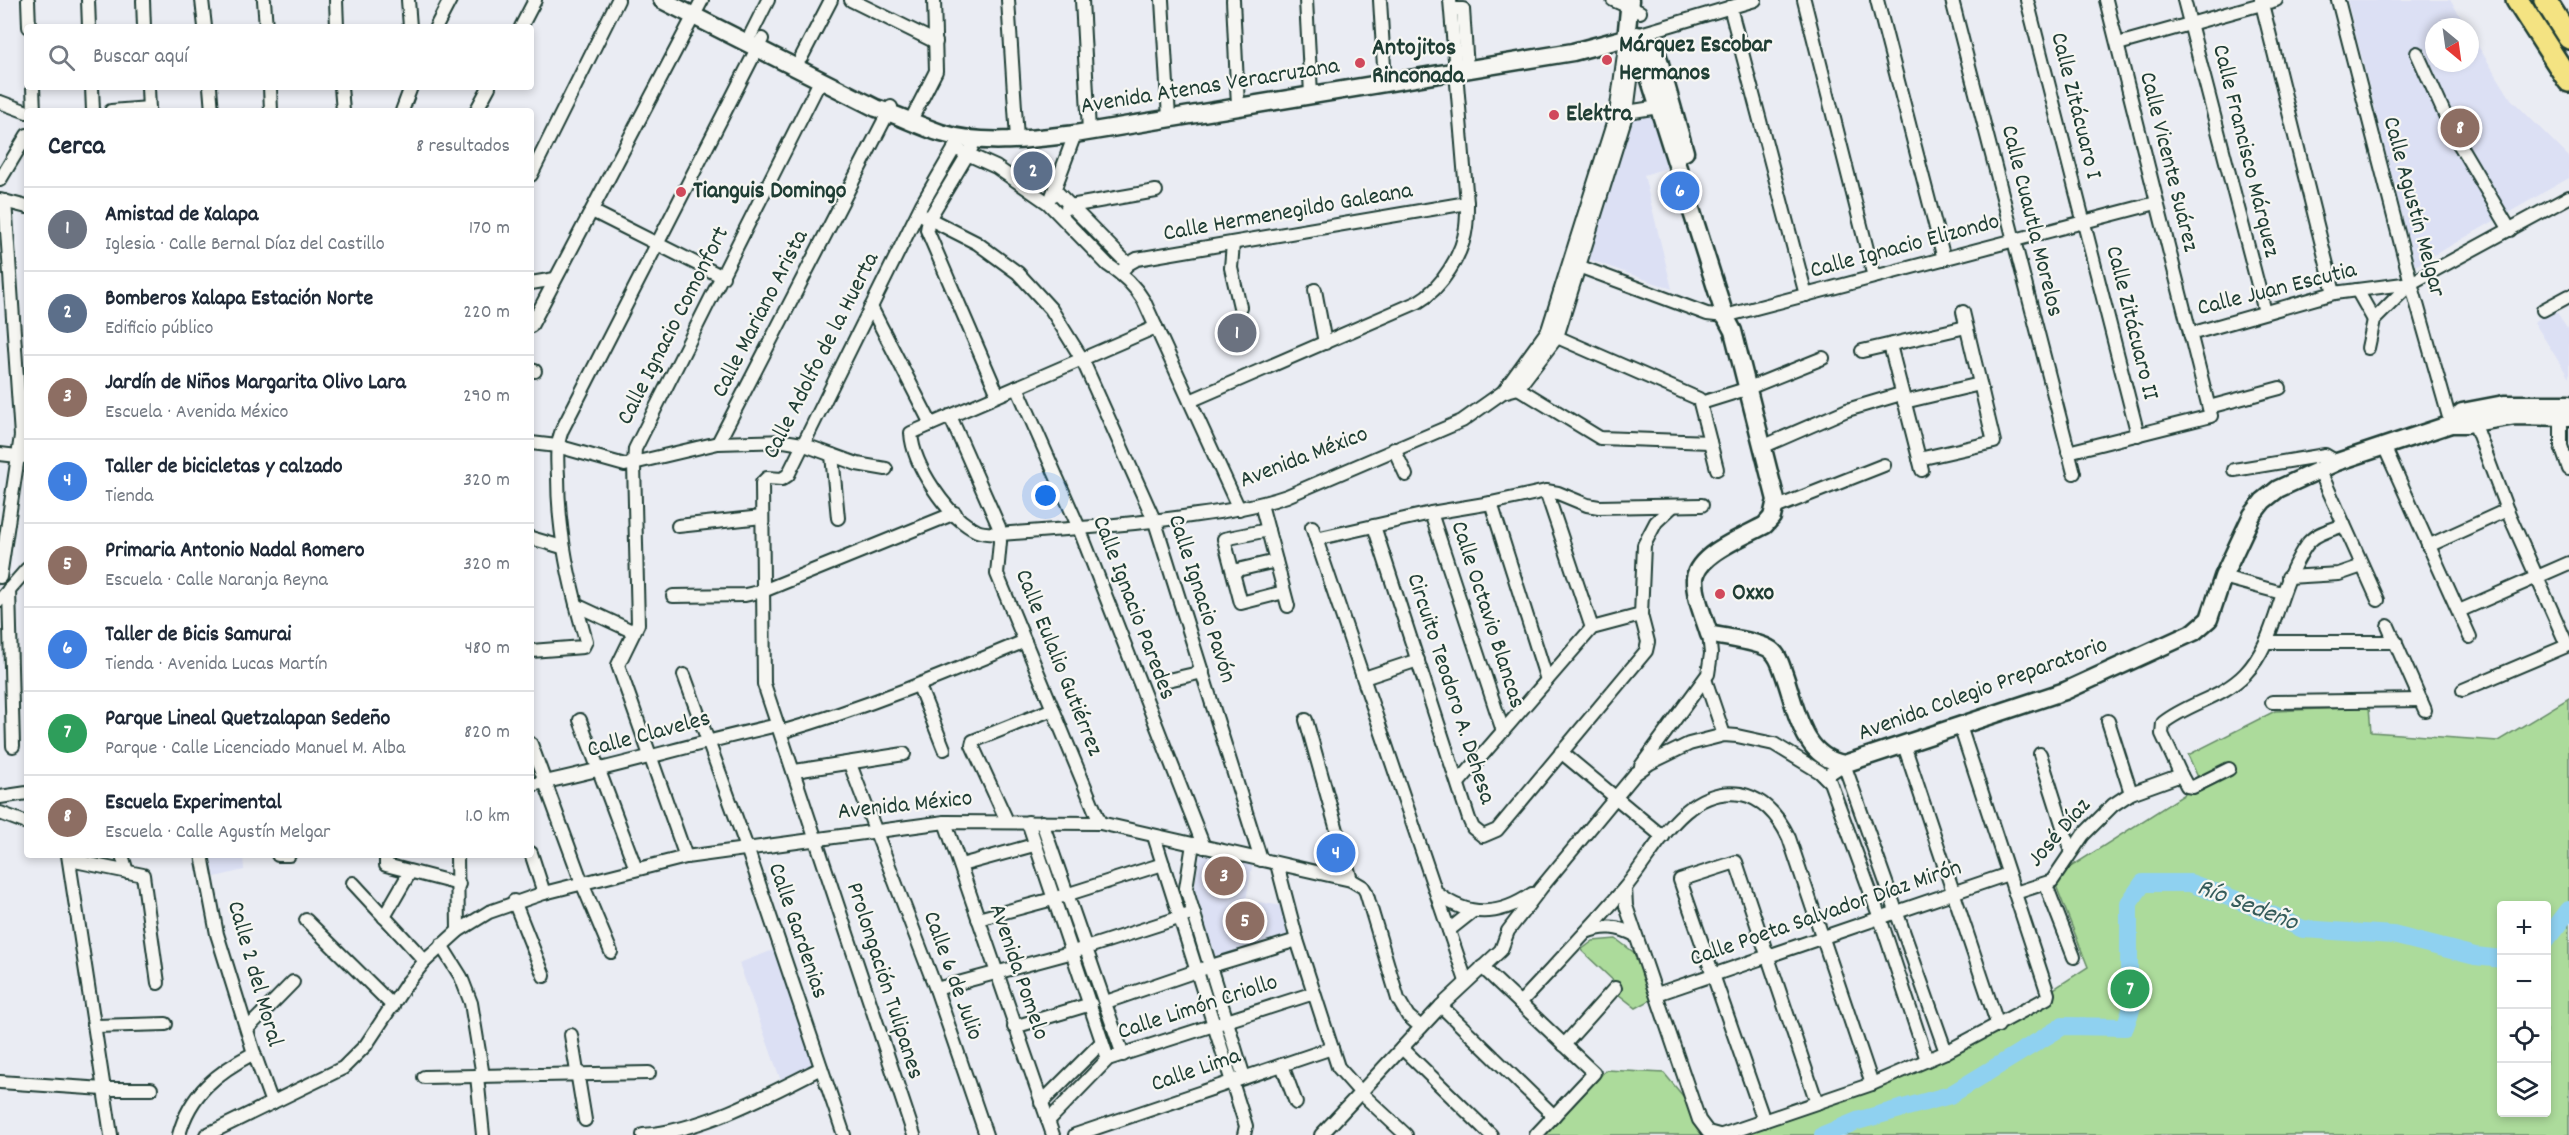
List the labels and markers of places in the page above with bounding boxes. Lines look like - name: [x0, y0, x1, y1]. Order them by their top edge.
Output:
- place label: Márquez Escobar Hermanos: [1619, 29, 1773, 91]
- place label: Antojitos Rinconada: [1372, 32, 1465, 94]
- marker: Márquez Escobar Hermanos: [1600, 53, 1614, 67]
- marker: Antojitos Rinconada: [1353, 56, 1367, 70]
- place label: Elektra: [1566, 98, 1633, 132]
- pin: 8: [2440, 106, 2480, 150]
- marker: Elektra: [1547, 108, 1561, 122]
- pin: 2: [1014, 148, 1052, 194]
- pin: 6: [1660, 168, 1700, 213]
- place label: Tianguis Domingo: [693, 175, 847, 209]
- marker: Tianguis Domingo: [674, 185, 688, 199]
- pin: 1: [1218, 310, 1256, 356]
- place label: Oxxo: [1732, 577, 1775, 611]
- marker: Oxxo: [1713, 587, 1727, 601]
- pin: 4: [1316, 830, 1356, 876]
- pin: 3: [1204, 854, 1244, 898]
- pin: 5: [1226, 898, 1264, 944]
- pin: 7: [2110, 966, 2150, 1012]

